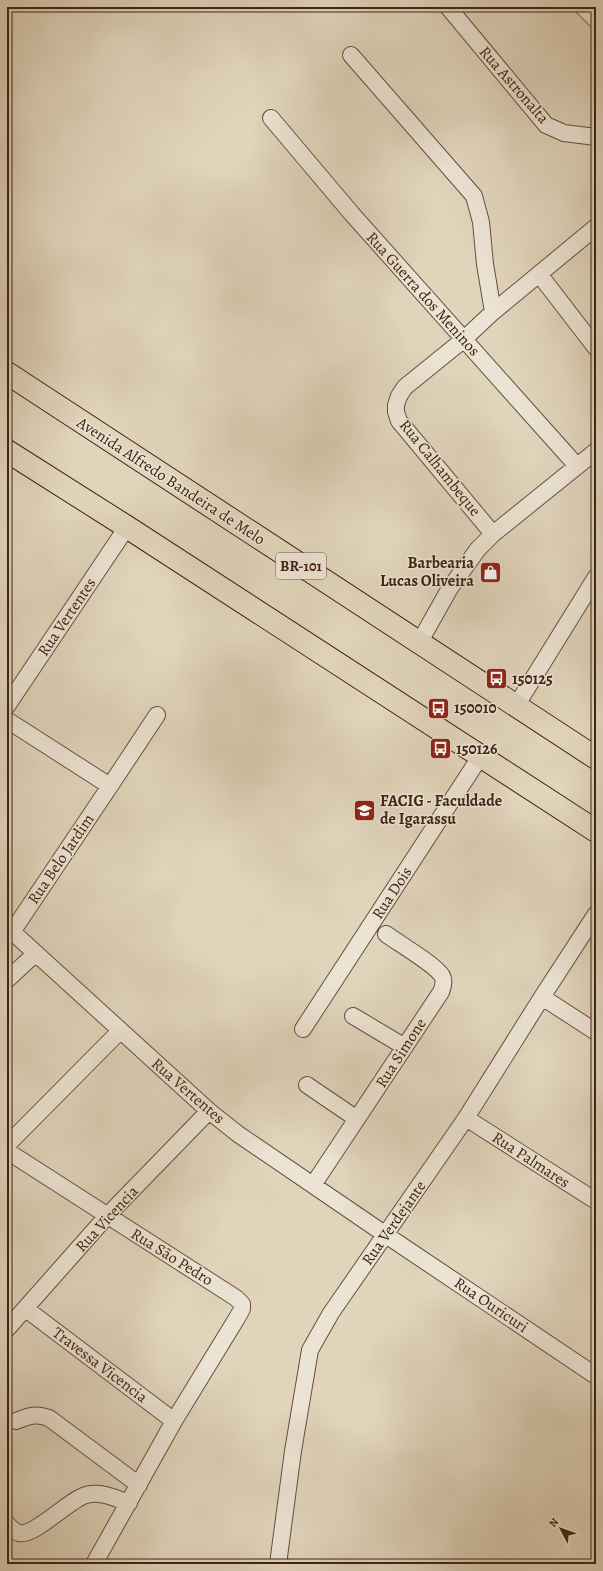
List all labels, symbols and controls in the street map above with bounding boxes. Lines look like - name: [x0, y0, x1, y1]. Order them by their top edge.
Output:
- street label: Rua Astronalta: [474, 41, 554, 129]
- street label: Rua Guerra dos Meninos: [361, 227, 485, 361]
- street label: Avenida Alfredo Bandeira de Melo: [72, 411, 269, 550]
- street label: Rua Calhambeque: [394, 415, 486, 521]
- place label: Barbearia Lucas Oliveira: [380, 552, 474, 592]
- road number: BR-101: [276, 553, 326, 579]
- shop icon: Barbearia Lucas Oliveira: [477, 559, 503, 585]
- street label: Rua Vertentes: [33, 573, 101, 661]
- bus stop icon: 150125: [484, 666, 510, 692]
- place label: 150125: [512, 668, 553, 690]
- bus stop icon: 150010: [426, 695, 452, 721]
- place label: 150010: [454, 697, 496, 719]
- bus stop icon: 150126: [427, 736, 453, 762]
- place label: 150126: [456, 738, 498, 760]
- place label: FACIG - Faculdade de Igarassu: [380, 790, 502, 830]
- school or university icon: FACIG - Faculdade de Igarassu: [352, 797, 378, 823]
- street label: Rua Belo Jardim: [23, 809, 99, 909]
- street label: Rua Dois: [367, 862, 417, 924]
- street label: Rua Simone: [370, 1014, 432, 1092]
- street label: Rua Vertentes: [147, 1053, 229, 1129]
- street label: Rua Palmares: [488, 1127, 574, 1193]
- street label: Rua Verdejante: [357, 1176, 431, 1270]
- street label: Rua Vicencia: [70, 1181, 144, 1257]
- street label: Rua São Pedro: [127, 1223, 217, 1291]
- street label: Rua Ouricuri: [450, 1272, 532, 1338]
- street label: Travessa Vicencia: [48, 1322, 152, 1408]
- north arrow: [541, 1509, 581, 1549]
- text: N: [546, 1515, 562, 1531]

